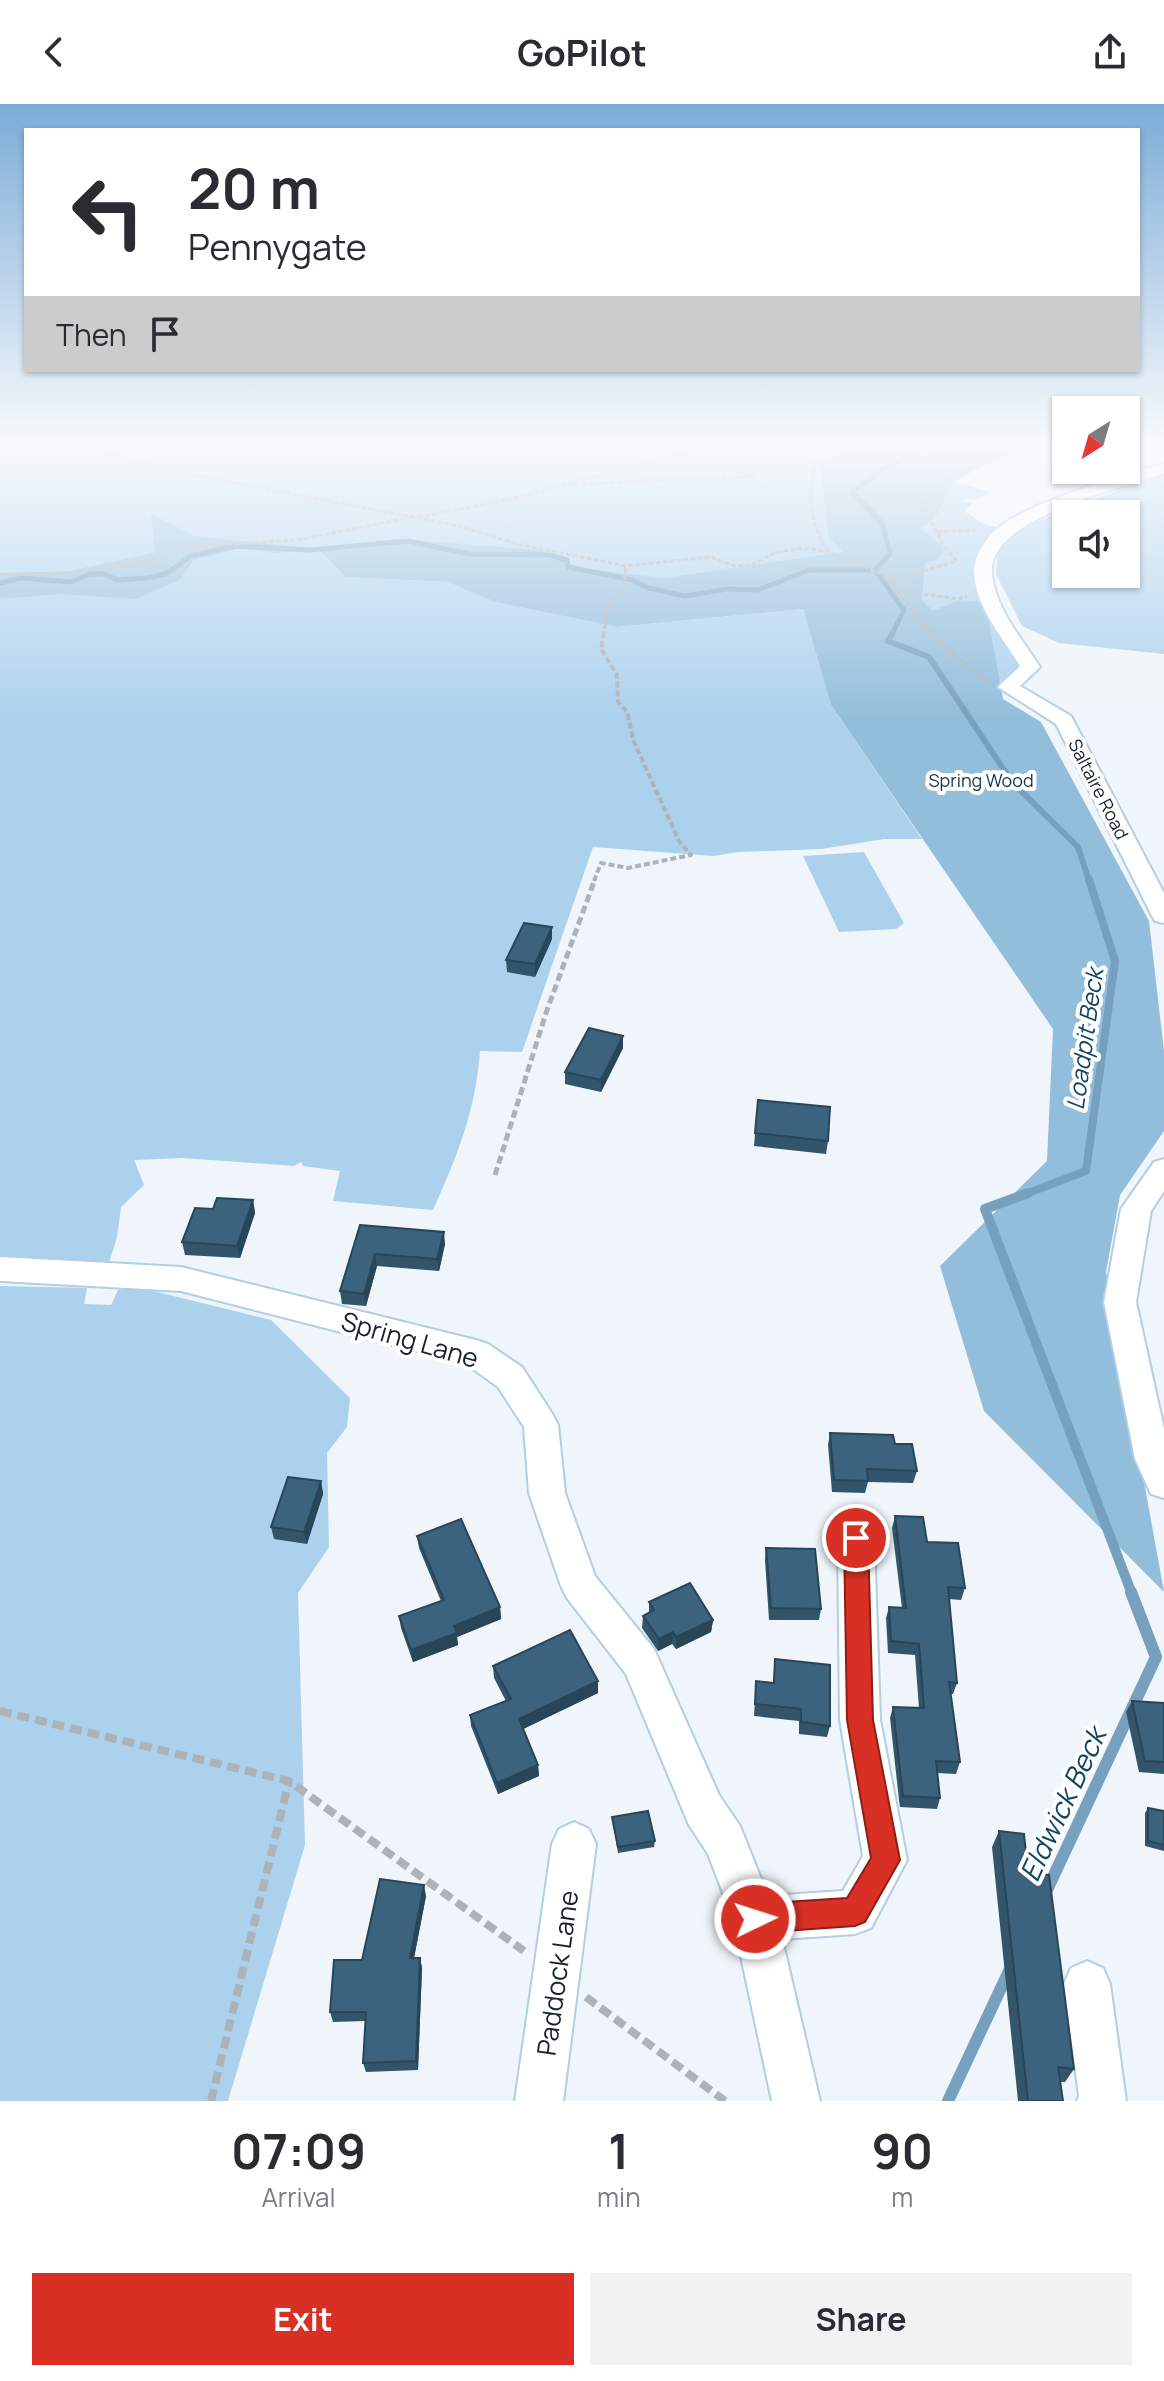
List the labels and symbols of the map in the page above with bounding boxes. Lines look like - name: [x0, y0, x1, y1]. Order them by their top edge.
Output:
- north arrow: [1052, 396, 1140, 484]
- street label: Saltaire Road: [1063, 735, 1135, 843]
- park label: Spring Wood: [928, 768, 1034, 792]
- water label: Loadpit Beck: [1058, 963, 1111, 1112]
- street label: Spring Lane: [337, 1302, 483, 1376]
- pin: [822, 1504, 890, 1572]
- water label: Eldwick Beck: [1010, 1717, 1116, 1887]
- position arrow: [713, 1877, 797, 1961]
- street label: Paddock Lane: [528, 1888, 586, 2058]

